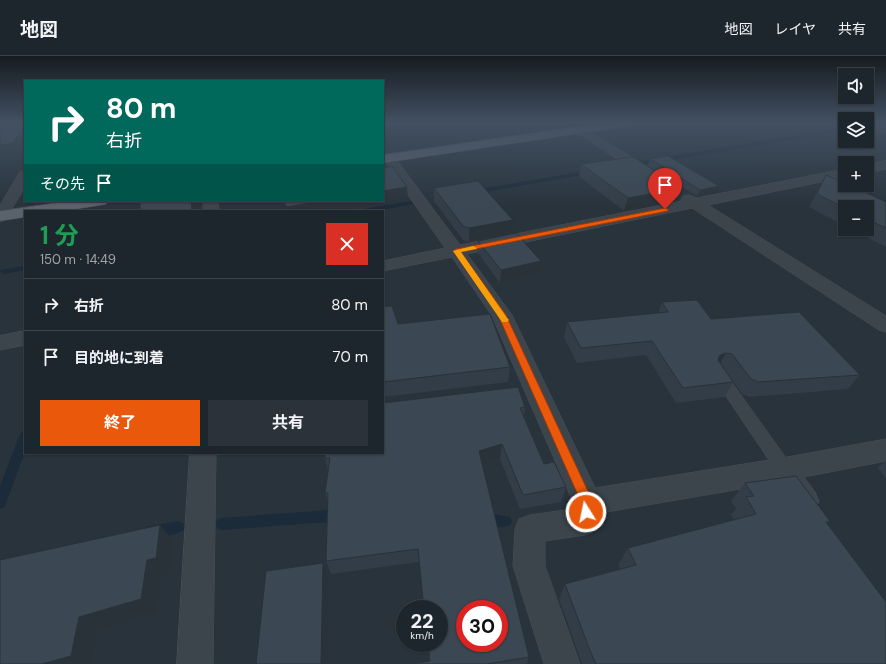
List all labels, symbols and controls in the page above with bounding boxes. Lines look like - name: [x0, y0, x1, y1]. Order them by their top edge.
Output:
- text: 地図: [20, 17, 58, 42]
- text: 地図: [724, 20, 752, 38]
- text: レイヤ: [774, 20, 816, 38]
- text: 共有: [838, 20, 866, 38]
- map controls: [838, 68, 874, 236]
- button: sound: [838, 68, 874, 104]
- text: 80 m: [106, 90, 176, 127]
- icon: right: [40, 96, 92, 148]
- button: layers: [838, 112, 874, 148]
- text: 右折: [106, 129, 142, 153]
- button: +: [838, 156, 874, 192]
- pin: [648, 168, 682, 209]
- icon: arrive: [93, 172, 115, 194]
- text: その先: [40, 174, 85, 194]
- icon: arrive: [654, 174, 676, 196]
- button: −: [838, 200, 874, 236]
- text: 1 分: [40, 220, 78, 251]
- button: close: [326, 223, 368, 265]
- text: 150 m · 14:49: [40, 251, 116, 268]
- icon: right: [40, 294, 62, 316]
- text: 80 m: [331, 295, 368, 315]
- text: 右折: [74, 296, 104, 316]
- icon: arrive: [40, 346, 62, 368]
- text: 70 m: [333, 347, 368, 367]
- text: 目的地に到着: [74, 348, 164, 368]
- button: 終了: [40, 400, 200, 446]
- button: 共有: [208, 400, 368, 446]
- position arrow: [565, 491, 607, 533]
- speed limit sign: 30: [456, 600, 508, 652]
- text: 22: [410, 608, 434, 634]
- text: km/h: [410, 629, 434, 642]

